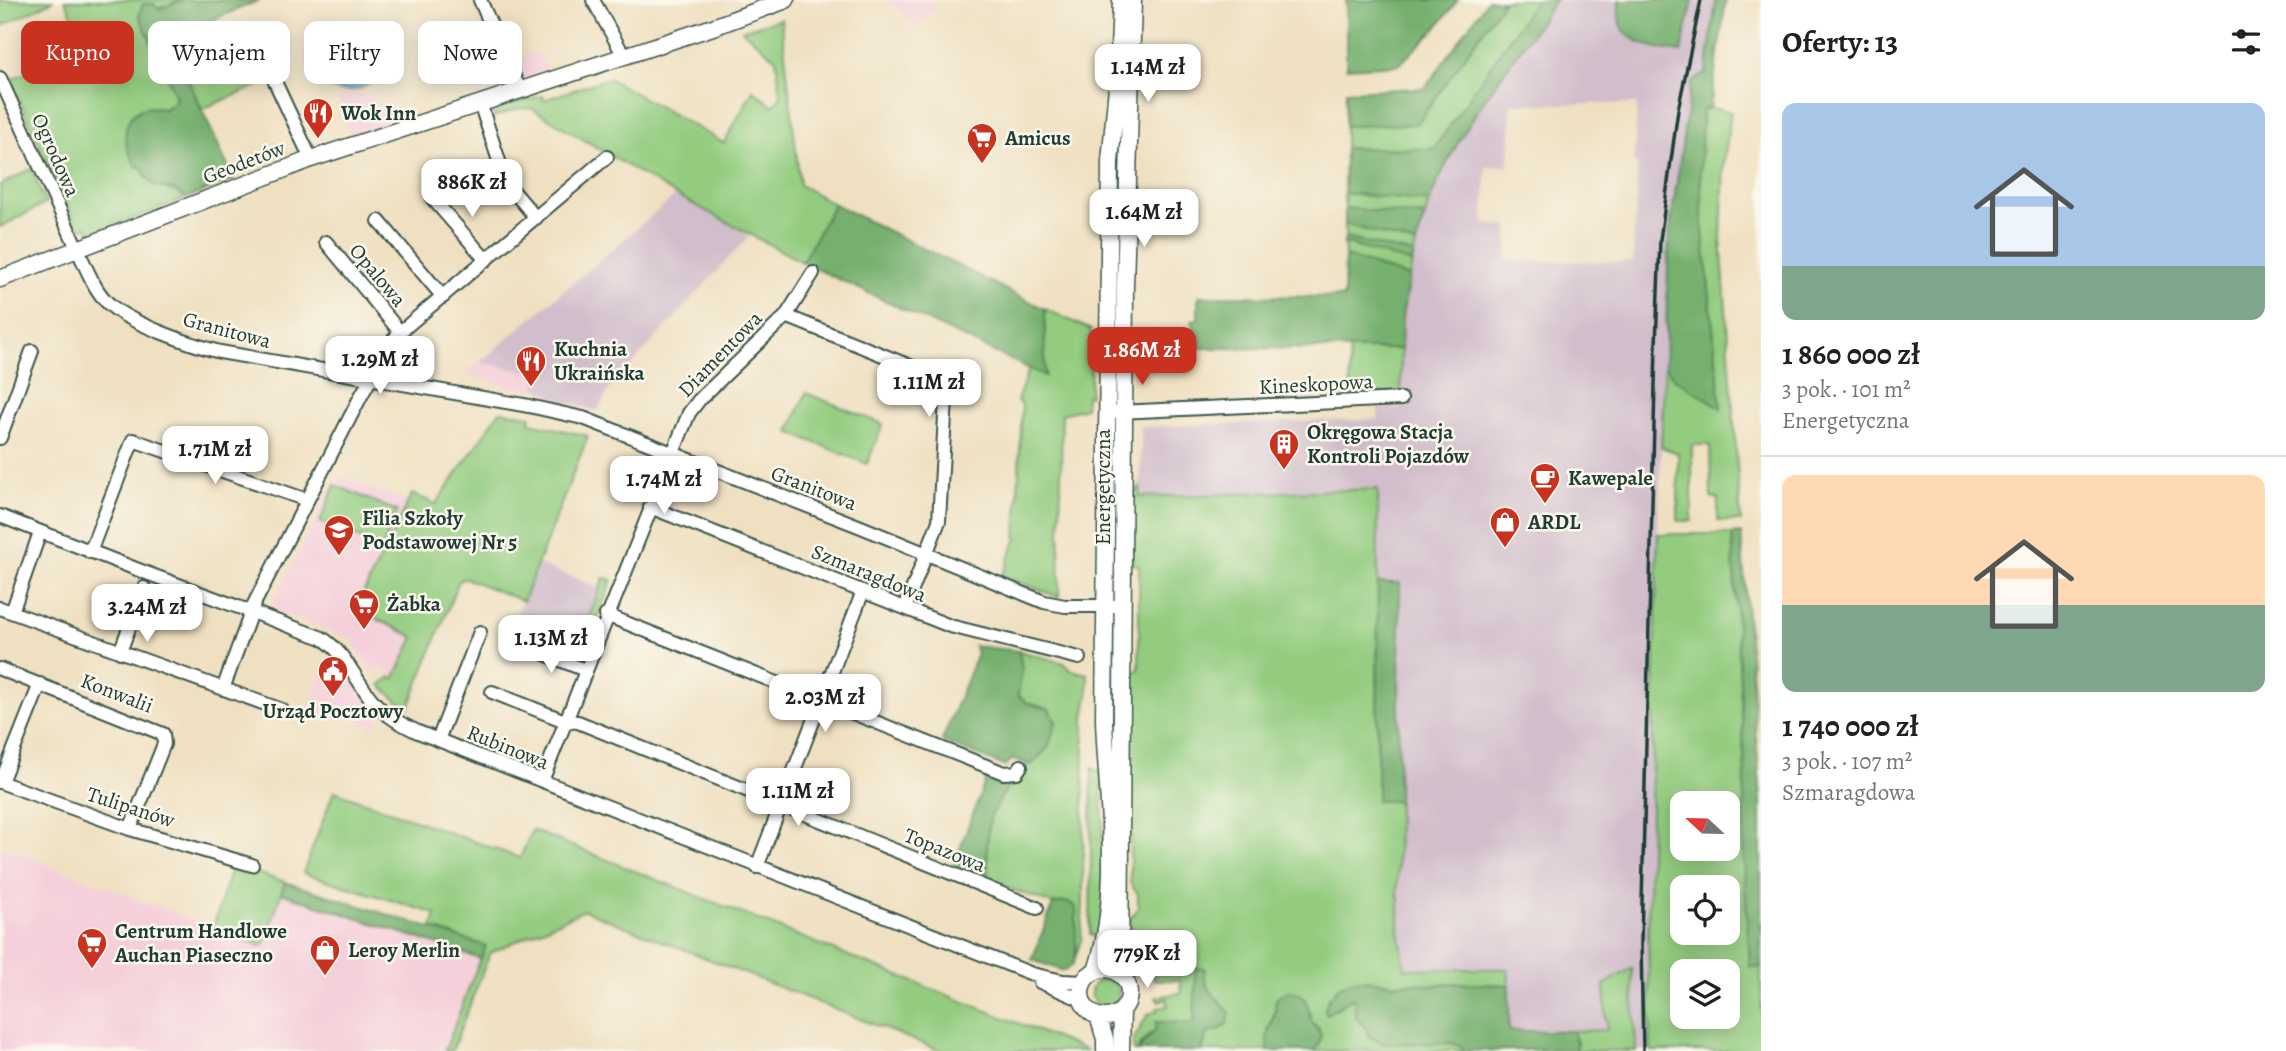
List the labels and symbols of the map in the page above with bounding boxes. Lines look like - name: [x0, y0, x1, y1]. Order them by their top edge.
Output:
- pin: 1.14M zł: [1076, 44, 1220, 104]
- restaurant icon: Wok Inn: [301, 96, 335, 140]
- place label: Wok Inn: [340, 99, 416, 127]
- street label: Ogrodowa: [25, 109, 87, 202]
- supermarket icon: Amicus: [965, 121, 999, 165]
- place label: Amicus: [1004, 124, 1071, 152]
- street label: Geodetów: [199, 133, 289, 190]
- pin: 886K zł: [407, 160, 537, 219]
- pin: 1.64M zł: [1072, 190, 1216, 249]
- street label: Opalowa: [343, 237, 413, 313]
- street label: Diamentowa: [672, 304, 768, 403]
- street label: Granitowa: [180, 305, 274, 355]
- pin: 1.86M zł: [1070, 328, 1214, 387]
- place label: Kuchnia Ukraińska: [554, 335, 645, 387]
- pin: 1.29M zł: [308, 336, 452, 396]
- restaurant icon: Kuchnia Ukraińska: [514, 344, 548, 388]
- pin: 1.11M zł: [857, 360, 1001, 419]
- street label: Kineskopowa: [1258, 367, 1374, 401]
- place label: Okręgowa Stacja Kontroli Pojazdów: [1307, 418, 1470, 470]
- pin: 1.71M zł: [143, 426, 287, 486]
- building icon: Okręgowa Stacja Kontroli Pojazdów: [1267, 427, 1301, 471]
- street label: Energetyczna: [1089, 429, 1117, 545]
- pin: 1.74M zł: [592, 456, 736, 516]
- street label: Granitowa: [767, 459, 861, 517]
- cafe icon: Kawepale: [1528, 461, 1562, 505]
- place label: Kawepale: [1568, 464, 1653, 492]
- place label: Filia Szkoły Podstawowej Nr 5: [362, 504, 517, 556]
- shop icon: ARDL: [1488, 505, 1522, 549]
- place label: ARDL: [1527, 508, 1581, 536]
- school or university icon: Filia Szkoły Podstawowej Nr 5: [322, 513, 356, 557]
- street label: Szmaragdowa: [807, 537, 931, 609]
- pin: 3.24M zł: [75, 584, 219, 644]
- supermarket icon: Żabka: [347, 587, 381, 631]
- place label: Żabka: [387, 590, 442, 618]
- pin: 1.13M zł: [479, 616, 623, 675]
- public building icon: Urząd Pocztowy: [316, 654, 350, 698]
- street label: Konwalii: [77, 666, 157, 720]
- pin: 2.03M zł: [753, 674, 897, 734]
- place label: Urząd Pocztowy: [263, 697, 404, 725]
- street label: Rubinowa: [463, 718, 553, 776]
- pin: 1.11M zł: [726, 768, 870, 828]
- street label: Tulipanów: [84, 780, 179, 834]
- north arrow: [1670, 791, 1740, 861]
- street label: Topazowa: [900, 821, 990, 879]
- place label: Centrum Handlowe Auchan Piaseczno: [114, 917, 287, 969]
- supermarket icon: Centrum Handlowe Auchan Piaseczno: [75, 926, 109, 970]
- pin: 779K zł: [1082, 930, 1212, 990]
- shop icon: Leroy Merlin: [308, 933, 342, 977]
- place label: Leroy Merlin: [348, 936, 460, 964]

